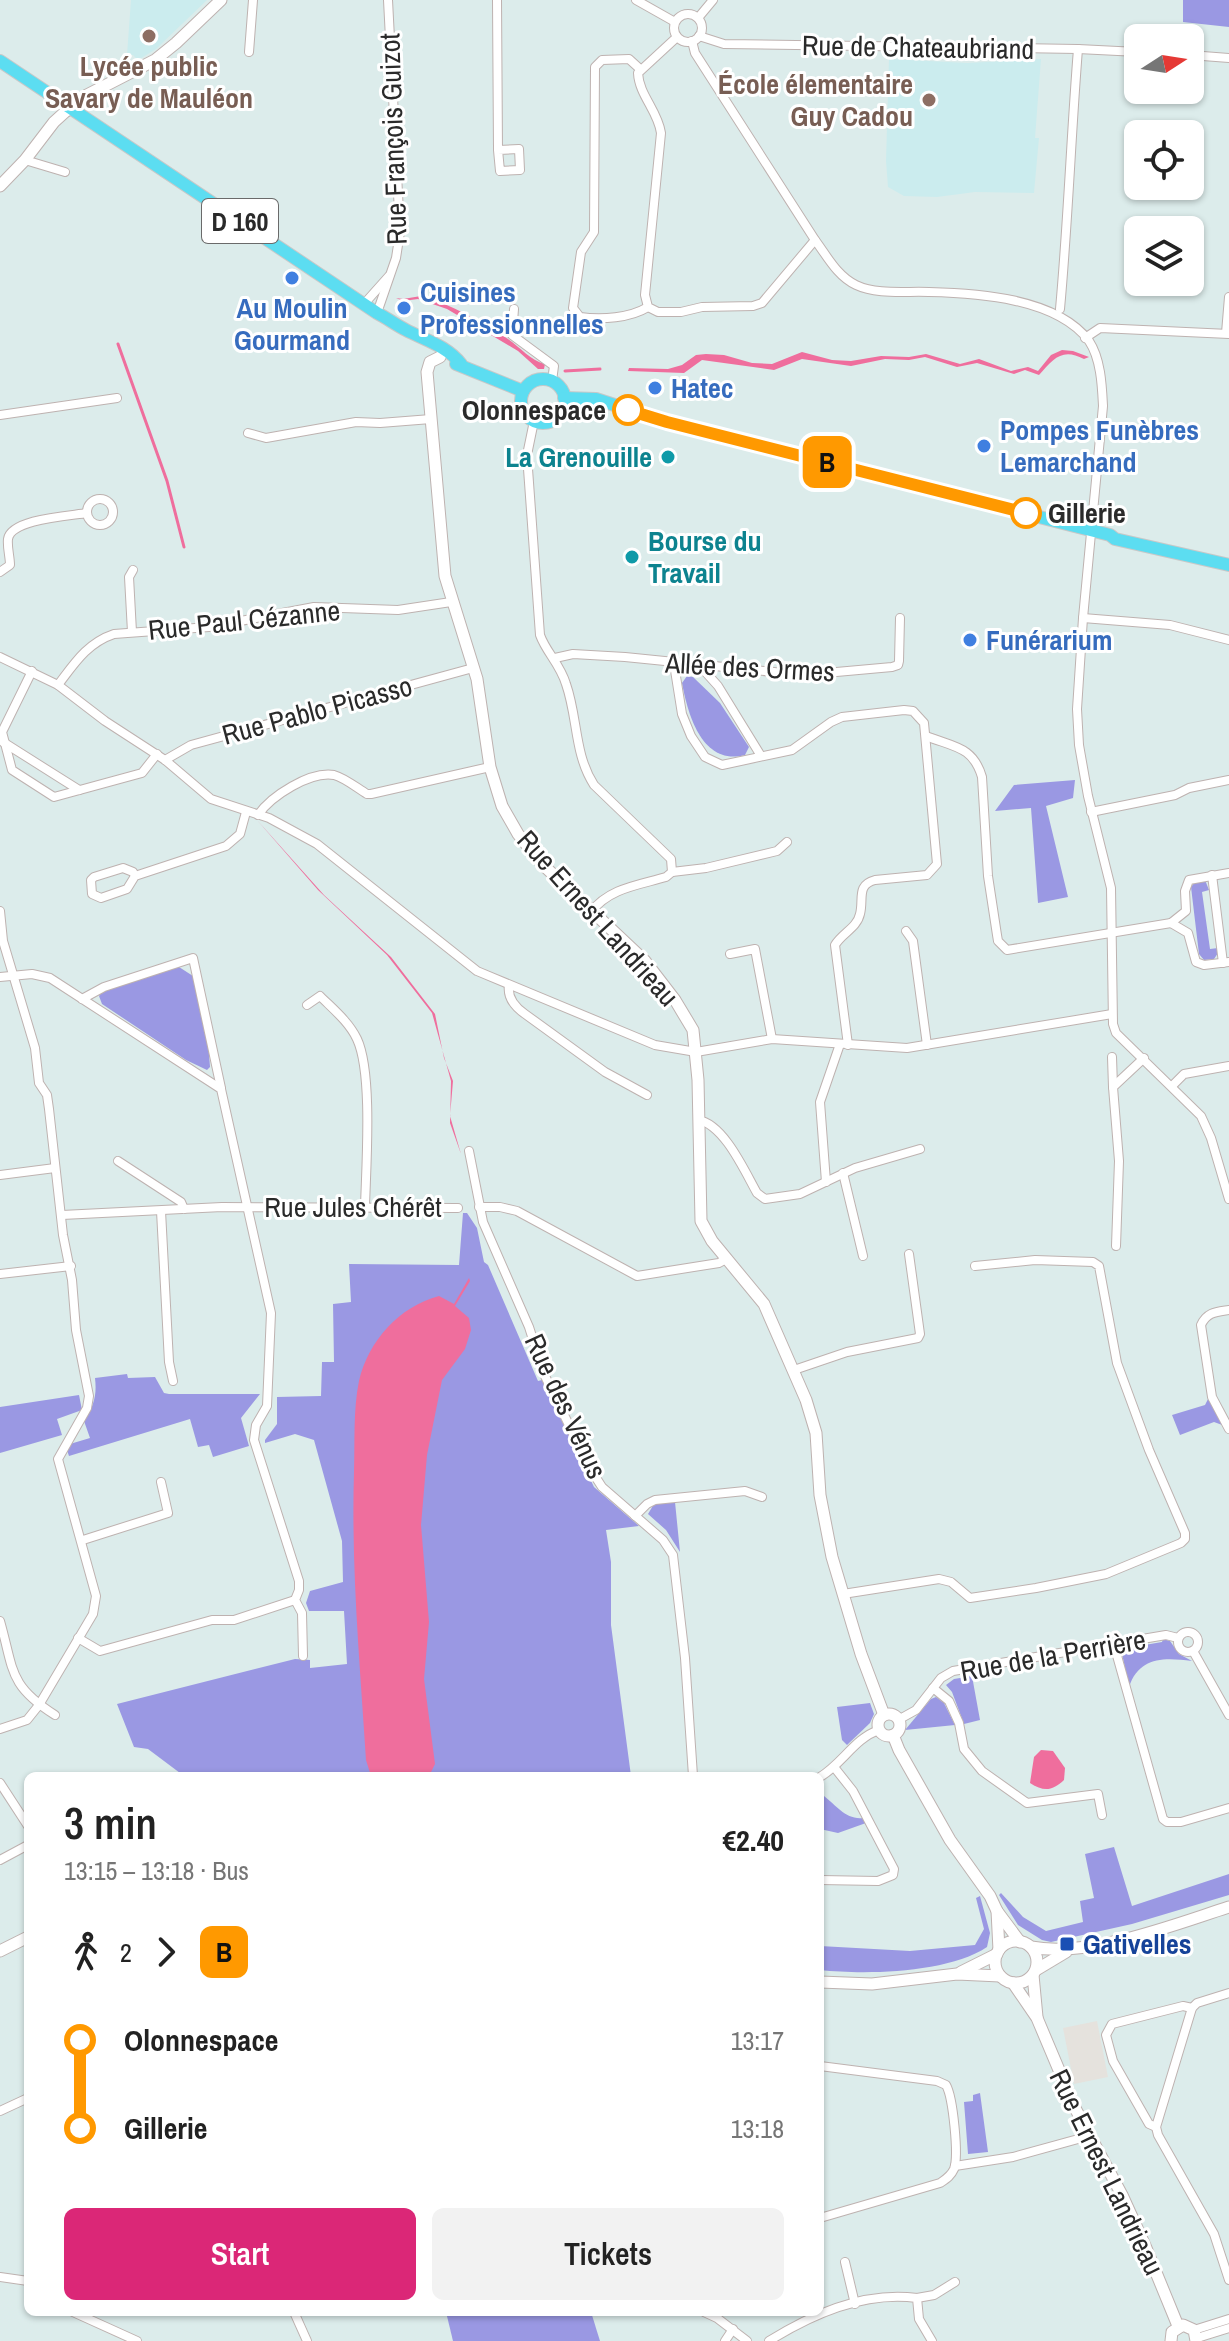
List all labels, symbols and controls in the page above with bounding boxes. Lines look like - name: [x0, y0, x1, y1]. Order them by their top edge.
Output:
- north arrow: [1124, 24, 1204, 104]
- map controls: [1124, 24, 1204, 296]
- street label: Rue de Chateaubriand: [802, 26, 1034, 68]
- marker: Lycée public Savary de Mauléon: [140, 27, 158, 45]
- street label: Rue François Guizot: [370, 32, 416, 246]
- place label: Lycée public Savary de Mauléon: [45, 47, 253, 117]
- place label: École élementaire Guy Cadou: [718, 65, 913, 135]
- marker: École élementaire Guy Cadou: [920, 91, 938, 109]
- button: locate: [1124, 120, 1204, 200]
- road number: D 160: [202, 199, 278, 243]
- button: layers: [1124, 216, 1204, 296]
- marker: Au Moulin Gourmand: [283, 269, 301, 287]
- place label: Cuisines Professionnelles: [420, 273, 604, 343]
- place label: Au Moulin Gourmand: [234, 289, 350, 359]
- marker: Cuisines Professionnelles: [395, 299, 413, 317]
- place label: Hatec: [671, 369, 734, 407]
- marker: Hatec: [646, 379, 664, 397]
- place label: Olonnespace: [462, 391, 606, 429]
- marker: Olonnespace: [613, 395, 643, 425]
- place label: Pompes Funèbres Lemarchand: [1000, 411, 1199, 481]
- line badge: B: [801, 436, 853, 488]
- marker: Pompes Funèbres Lemarchand: [975, 437, 993, 455]
- place label: La Grenouille: [505, 438, 652, 476]
- text: B: [819, 443, 835, 481]
- marker: La Grenouille: [659, 448, 677, 466]
- place label: Gillerie: [1048, 494, 1126, 532]
- marker: Gillerie: [1011, 498, 1041, 528]
- place label: Bourse du Travail: [648, 522, 762, 592]
- marker: Bourse du Travail: [623, 548, 641, 566]
- street label: Rue Paul Cézanne: [146, 591, 342, 649]
- place label: Funérarium: [986, 621, 1112, 659]
- marker: Funérarium: [961, 631, 979, 649]
- street label: Allée des Ormes: [663, 644, 836, 690]
- street label: Rue Pablo Picasso: [218, 666, 416, 754]
- street label: Rue Ernest Landrieau: [509, 822, 687, 1014]
- street label: Rue Jules Chérêt: [264, 1188, 442, 1226]
- street label: Rue des Vénus: [516, 1327, 616, 1485]
- street label: Rue de la Perrière: [957, 1620, 1149, 1690]
- text: 3 min: [64, 1793, 157, 1853]
- text: €2.40: [722, 1820, 784, 1860]
- text: 13:15 – 13:18 · Bus: [64, 1853, 249, 1888]
- place label: Gativelles: [1083, 1925, 1192, 1963]
- icon: walk: [64, 1930, 108, 1974]
- icon: forward: [144, 1930, 188, 1974]
- text: B: [216, 1933, 232, 1971]
- text: 2: [120, 1935, 132, 1970]
- marker: Gativelles: [1058, 1935, 1076, 1953]
- text: Olonnespace: [124, 2020, 279, 2060]
- text: 13:17: [731, 2023, 784, 2058]
- street label: Rue Ernest Landrieau: [1041, 2063, 1173, 2281]
- text: Gillerie: [124, 2108, 207, 2148]
- text: 13:18: [731, 2111, 784, 2146]
- button: Start: [64, 2208, 416, 2300]
- button: Tickets: [432, 2208, 784, 2300]

